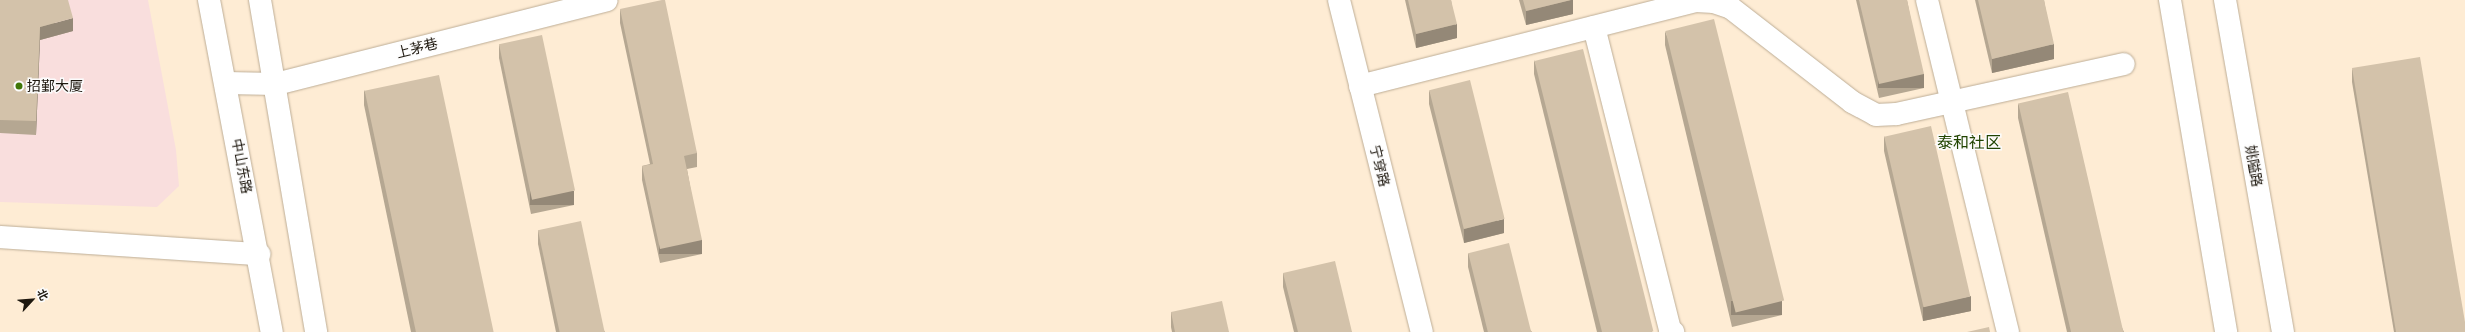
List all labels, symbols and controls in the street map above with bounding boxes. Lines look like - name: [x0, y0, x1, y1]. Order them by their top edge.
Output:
- street label: 上茅巷: [395, 35, 439, 61]
- place label: 招鄞大厦: [27, 78, 83, 94]
- marker: 招鄞大厦: [14, 81, 24, 91]
- district label: 泰和社区: [1937, 132, 2001, 152]
- street label: 中山东路: [228, 137, 256, 195]
- street label: 宁穿路: [1367, 144, 1393, 188]
- street label: 姚隘路: [2242, 144, 2266, 188]
- north arrow: [12, 280, 52, 320]
- text: 北: [34, 287, 51, 303]

